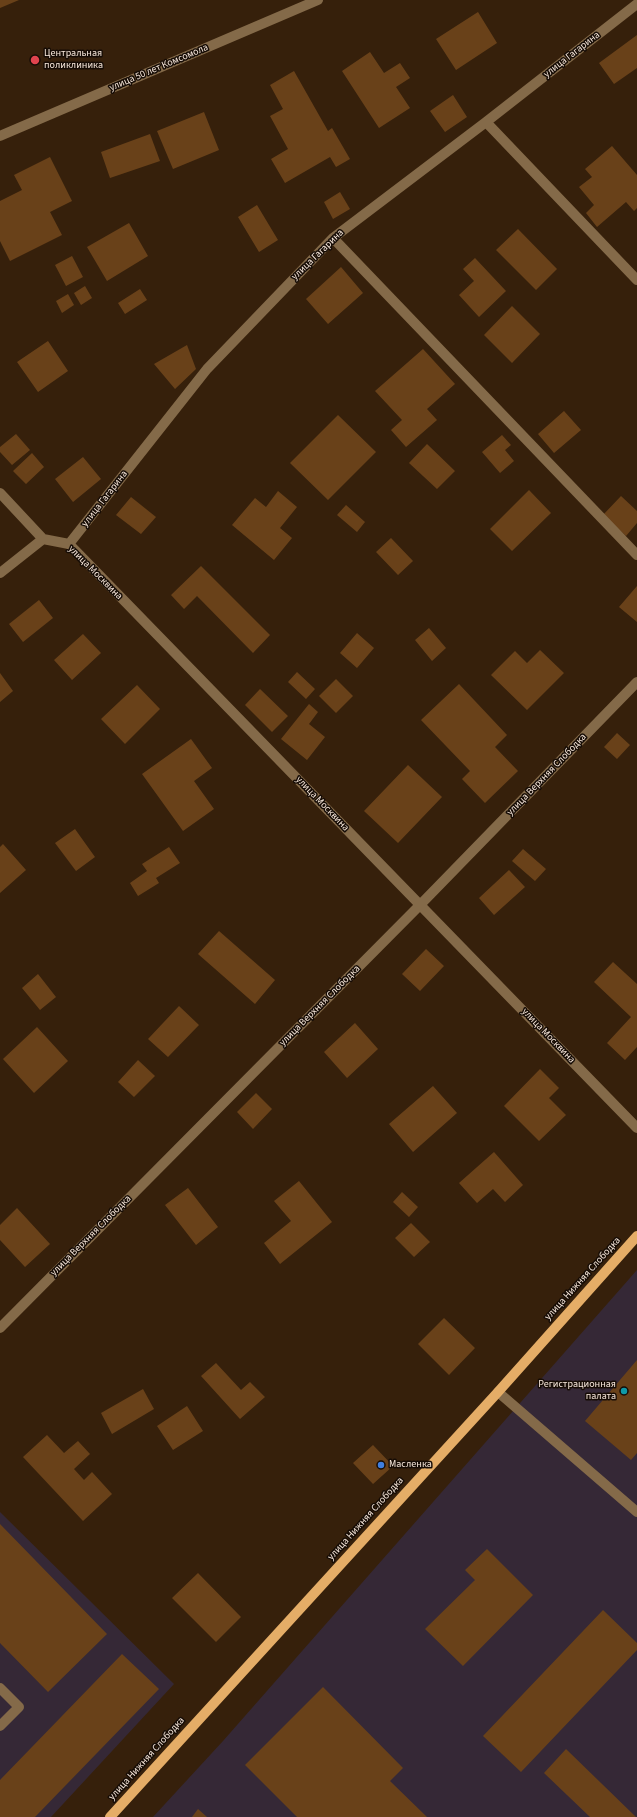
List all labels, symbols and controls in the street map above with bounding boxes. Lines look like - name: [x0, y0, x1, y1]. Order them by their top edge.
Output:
- street label: улица Гагарина: [542, 29, 602, 81]
- street label: улица 50 лет Комсомола: [108, 42, 210, 94]
- place label: Центральная поликлиника: [44, 48, 103, 72]
- marker: Центральная поликлиника: [29, 54, 41, 66]
- street label: улица Гагарина: [289, 227, 347, 283]
- street label: улица Гагарина: [79, 469, 131, 529]
- street label: улица Москвина: [65, 543, 125, 603]
- street label: улица Верхняя Слободка: [505, 732, 589, 818]
- street label: улица Москвина: [293, 774, 351, 834]
- street label: улица Верхняя Слободка: [277, 963, 363, 1049]
- street label: улица Москвина: [519, 1006, 577, 1066]
- street label: улица Верхняя Слободка: [48, 1193, 134, 1279]
- street label: улица Нижняя Слободка: [543, 1235, 623, 1323]
- place label: Регистрационная палата: [538, 1379, 616, 1402]
- marker: Регистрационная палата: [619, 1386, 629, 1396]
- place label: Масленка: [389, 1459, 432, 1471]
- marker: Масленка: [376, 1460, 386, 1470]
- street label: улица Нижняя Слободка: [326, 1475, 406, 1563]
- street label: улица Нижняя Слободка: [107, 1715, 187, 1803]

